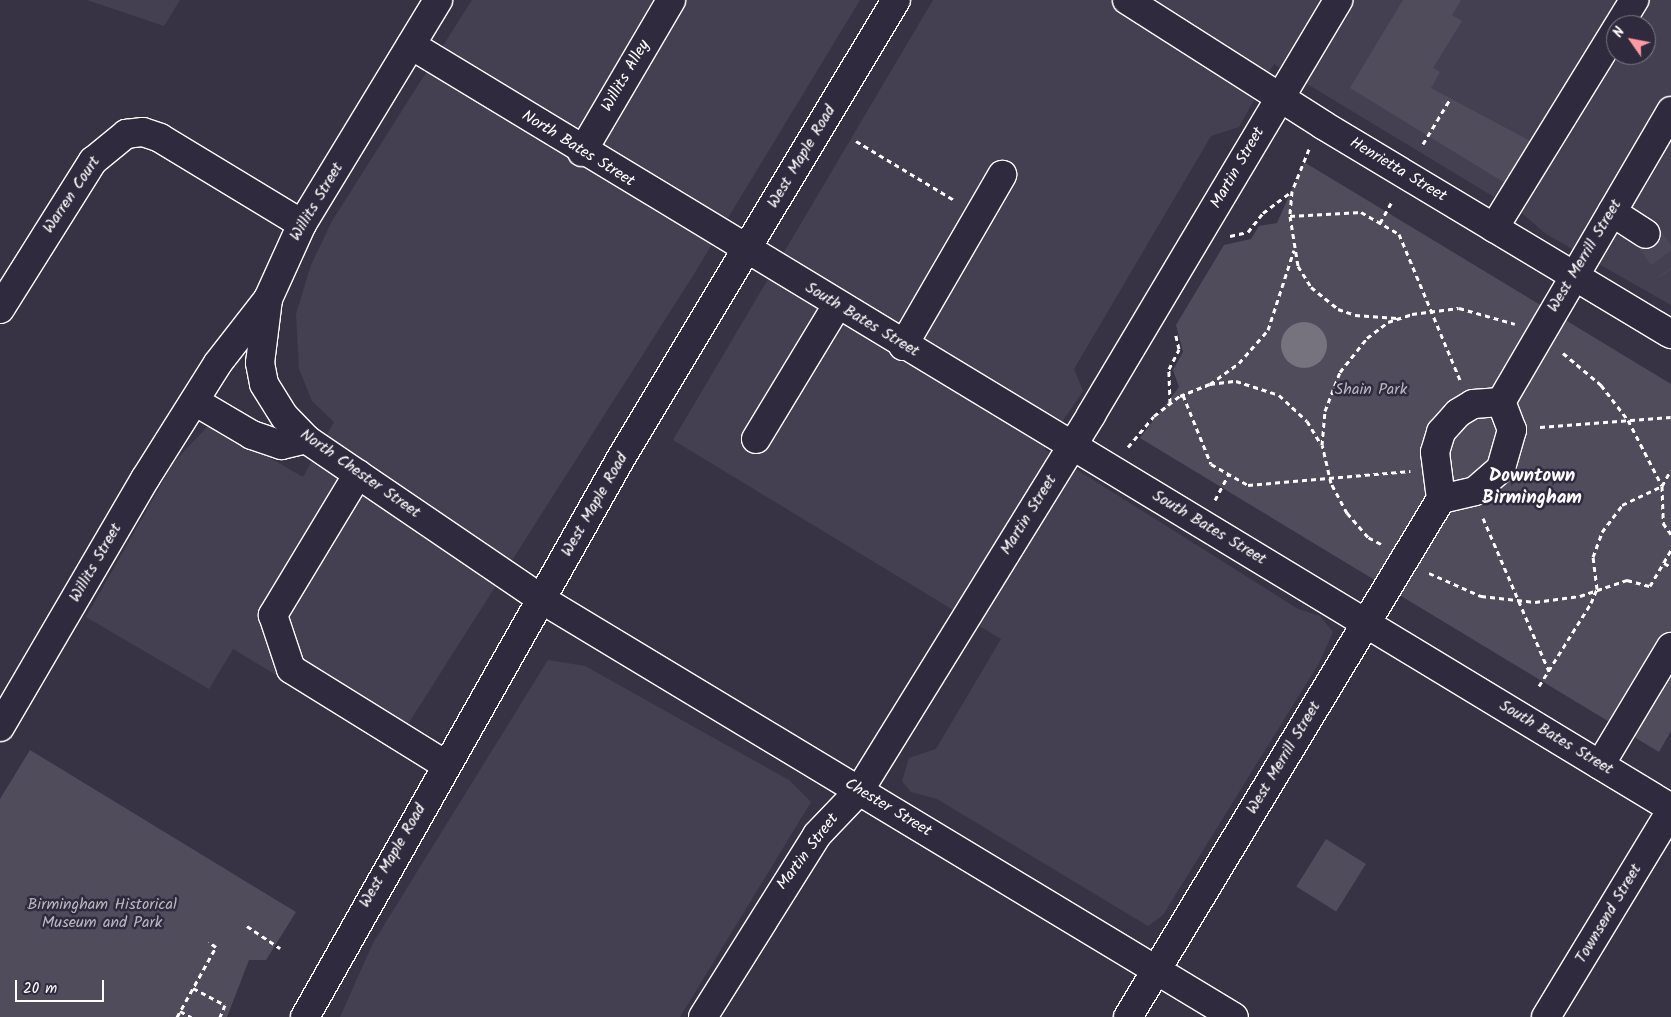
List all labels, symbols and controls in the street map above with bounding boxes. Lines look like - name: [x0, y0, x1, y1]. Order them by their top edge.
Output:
- north arrow: [1606, 15, 1656, 65]
- text: N: [1608, 23, 1631, 42]
- street label: Willits Alley: [598, 37, 654, 115]
- street label: West Maple Road: [764, 102, 840, 212]
- street label: North Bates Street: [518, 107, 638, 191]
- street label: Martin Street: [1207, 124, 1269, 212]
- street label: Henrietta Street: [1346, 134, 1450, 206]
- street label: Warren Court: [39, 153, 105, 237]
- street label: Willits Street: [286, 159, 348, 245]
- street label: West Merrill Street: [1544, 196, 1626, 316]
- street label: South Bates Street: [802, 278, 922, 362]
- park label: Shain Park: [1335, 380, 1407, 400]
- street label: North Chester Street: [296, 425, 424, 523]
- street label: West Maple Road: [558, 450, 632, 560]
- district label: Downtown Birmingham: [1482, 466, 1582, 510]
- street label: Martin Street: [997, 471, 1061, 559]
- street label: South Bates Street: [1149, 486, 1269, 570]
- street label: Willits Street: [66, 520, 126, 606]
- street label: South Bates Street: [1496, 696, 1616, 780]
- street label: West Merrill Street: [1243, 698, 1325, 818]
- street label: Chester Street: [841, 775, 935, 841]
- street label: West Maple Road: [356, 801, 430, 911]
- street label: Martin Street: [773, 810, 843, 894]
- street label: Townsend Street: [1572, 861, 1646, 967]
- park label: Birmingham Historical Museum and Park: [27, 895, 177, 933]
- scale bar: [18, 970, 106, 1002]
- text: 20 m: [23, 977, 57, 1001]

